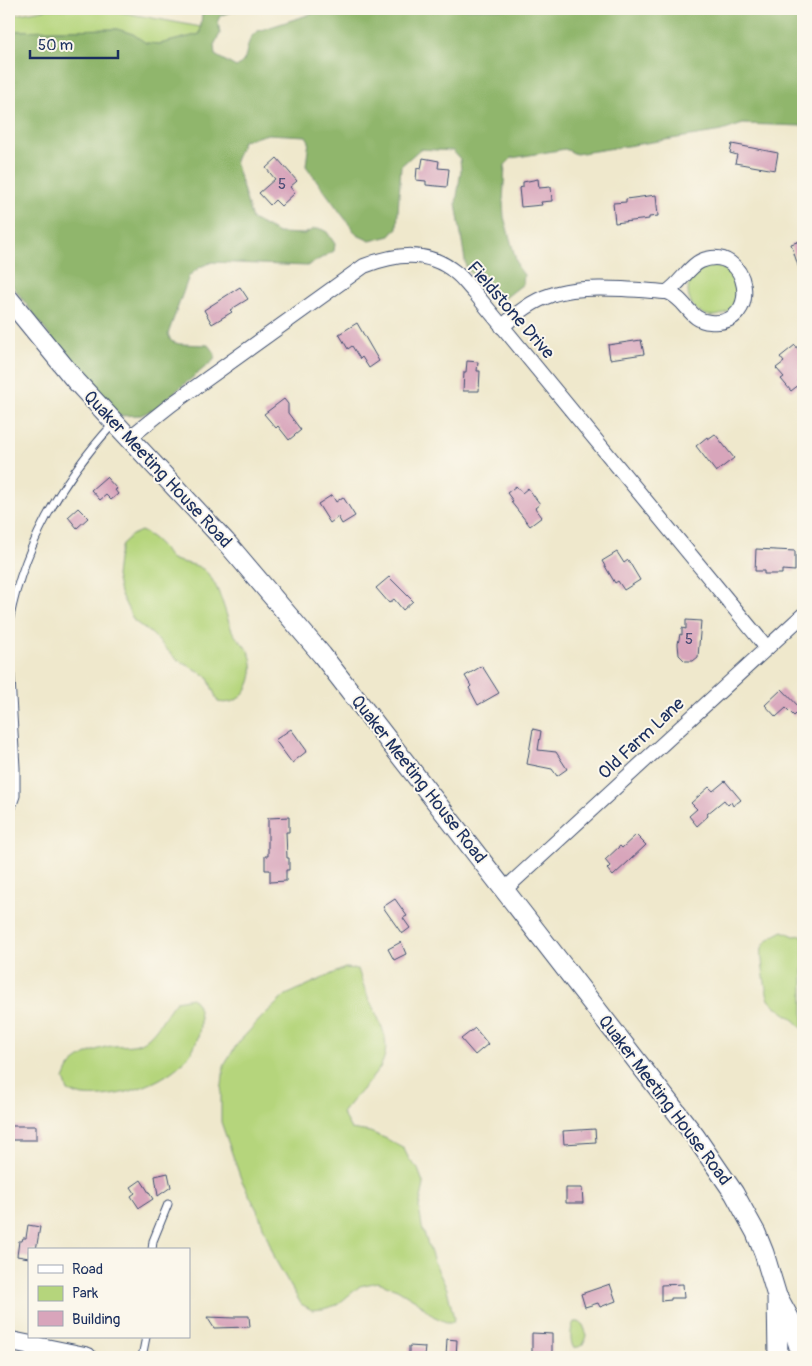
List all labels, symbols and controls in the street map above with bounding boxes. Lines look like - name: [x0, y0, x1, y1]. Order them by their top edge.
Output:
- scale bar: [30, 28, 118, 60]
- text: 50 m: [38, 36, 73, 55]
- house number: 5: [278, 175, 286, 194]
- street label: Fieldstone Drive: [462, 257, 559, 364]
- street label: Quaker Meeting House Road: [78, 386, 237, 553]
- house number: 5: [685, 630, 693, 649]
- street label: Quaker Meeting House Road: [346, 690, 492, 868]
- street label: Old Farm Lane: [593, 692, 689, 784]
- street label: Quaker Meeting House Road: [593, 1011, 736, 1190]
- legend: [28, 1248, 190, 1338]
- text: Road: [72, 1260, 103, 1279]
- text: Park: [72, 1284, 99, 1303]
- text: Building: [72, 1310, 120, 1329]

